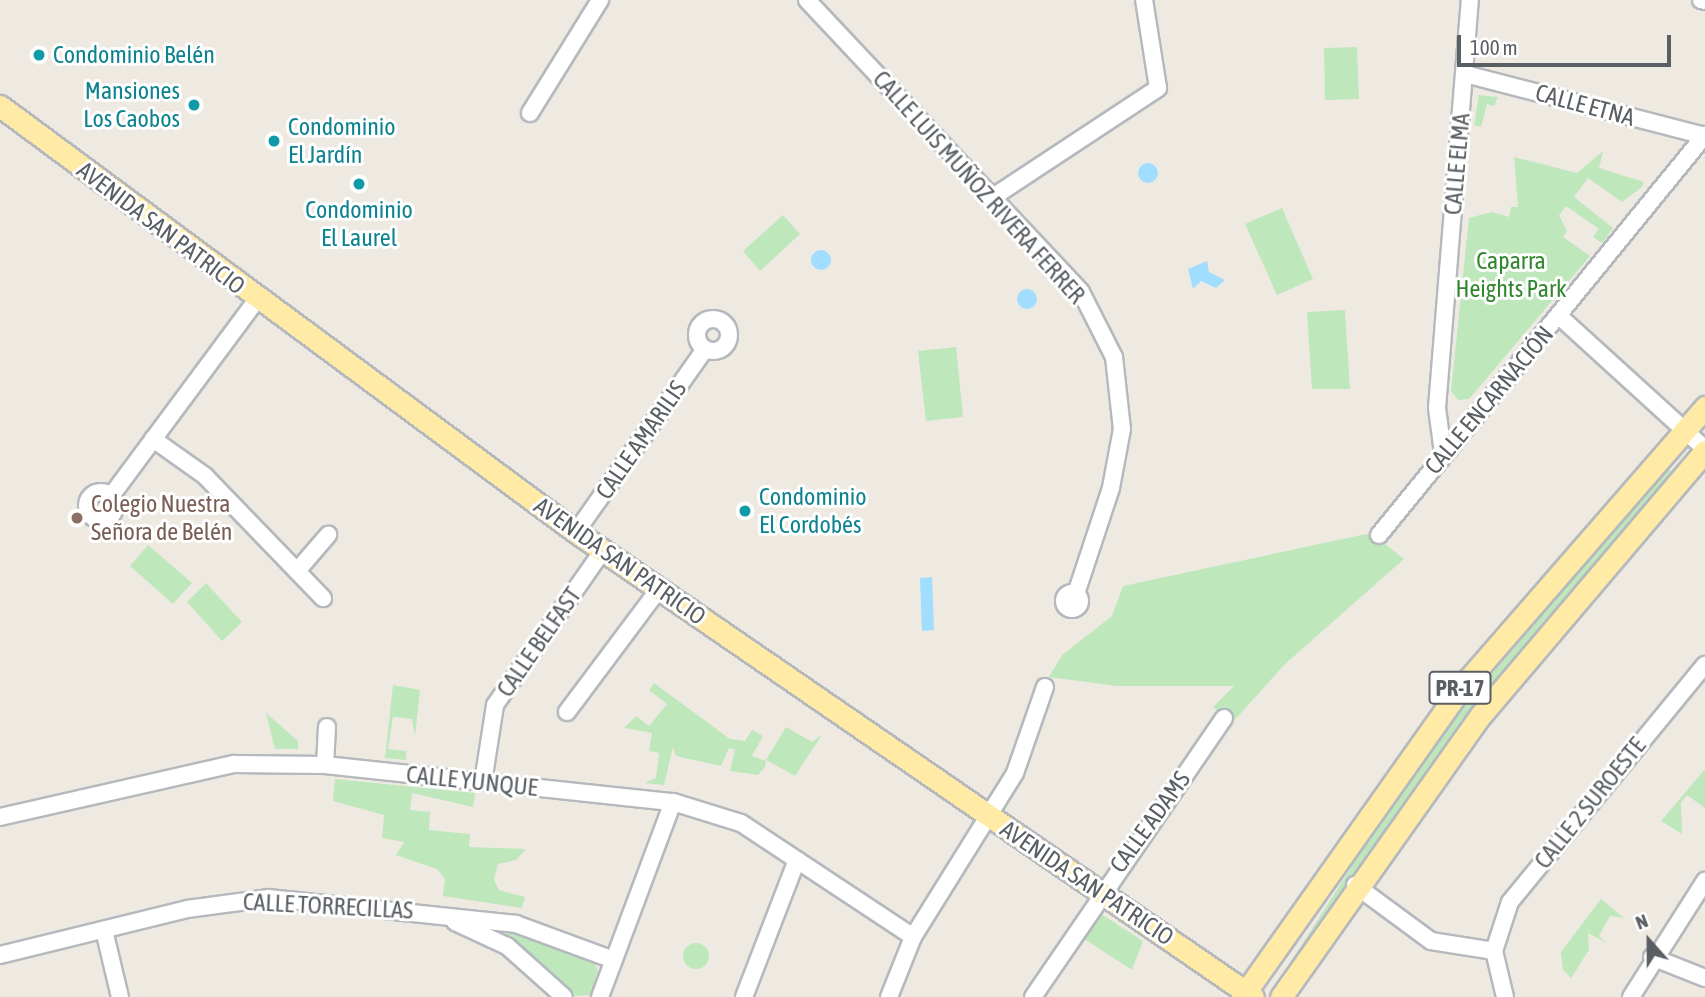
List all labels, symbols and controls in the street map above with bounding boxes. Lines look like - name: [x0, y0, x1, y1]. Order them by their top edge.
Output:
- scale bar: [1460, 21, 1674, 65]
- text: 100 m: [1470, 35, 1518, 59]
- place label: Condominio Belén: [53, 41, 215, 69]
- marker: Condominio Belén: [31, 47, 47, 63]
- street label: CALLE LUIS MUÑOZ RIVERA FERRER: [867, 65, 1091, 309]
- place label: Mansiones Los Caobos: [83, 77, 180, 133]
- street label: CALLE ETNA: [1532, 78, 1638, 132]
- marker: Mansiones Los Caobos: [186, 97, 202, 113]
- street label: CALLE ELMA: [1438, 112, 1476, 216]
- place label: Condominio El Jardín: [288, 113, 396, 169]
- marker: Condominio El Jardín: [266, 133, 282, 149]
- street label: AVENIDA SAN PATRICIO: [71, 156, 251, 300]
- marker: Condominio El Laurel: [351, 176, 367, 192]
- place label: Condominio El Laurel: [305, 196, 413, 252]
- park label: Caparra Heights Park: [1455, 247, 1567, 303]
- street label: CALLE ENCARNACIÓN: [1419, 320, 1559, 480]
- street label: CALLE AMARILIS: [590, 375, 692, 505]
- place label: Condominio El Cordobés: [759, 483, 867, 539]
- place label: Colegio Nuestra Señora de Belén: [91, 490, 232, 546]
- street label: AVENIDA SAN PATRICIO: [529, 491, 711, 631]
- marker: Condominio El Cordobés: [737, 503, 753, 519]
- marker: Colegio Nuestra Señora de Belén: [69, 510, 85, 526]
- street label: CALLE BELFAST: [491, 582, 587, 702]
- road number: PR-17: [1428, 668, 1492, 708]
- street label: CALLE 2 SUROESTE: [1528, 732, 1652, 874]
- street label: CALLE YUNQUE: [405, 760, 539, 802]
- street label: CALLE ADAMS: [1104, 766, 1196, 878]
- street label: AVENIDA SAN PATRICIO: [995, 814, 1179, 952]
- street label: CALLE TORRECILLAS: [242, 887, 414, 925]
- north arrow: [1614, 906, 1684, 976]
- text: N: [1632, 909, 1651, 934]

